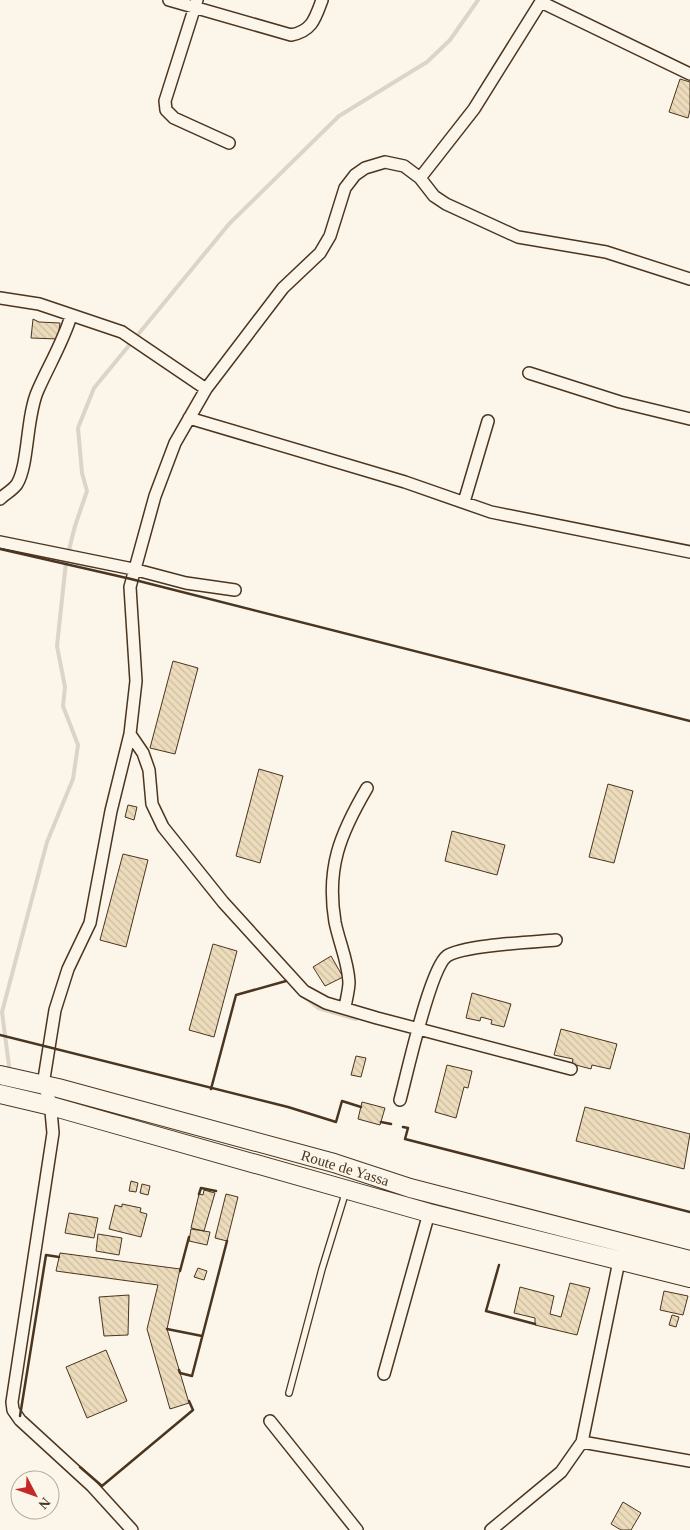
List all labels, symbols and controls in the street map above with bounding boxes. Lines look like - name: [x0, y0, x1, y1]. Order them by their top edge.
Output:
- street label: Route de Yassa: [299, 1147, 391, 1189]
- north arrow: [10, 1470, 60, 1520]
- text: N: [35, 1494, 53, 1512]

